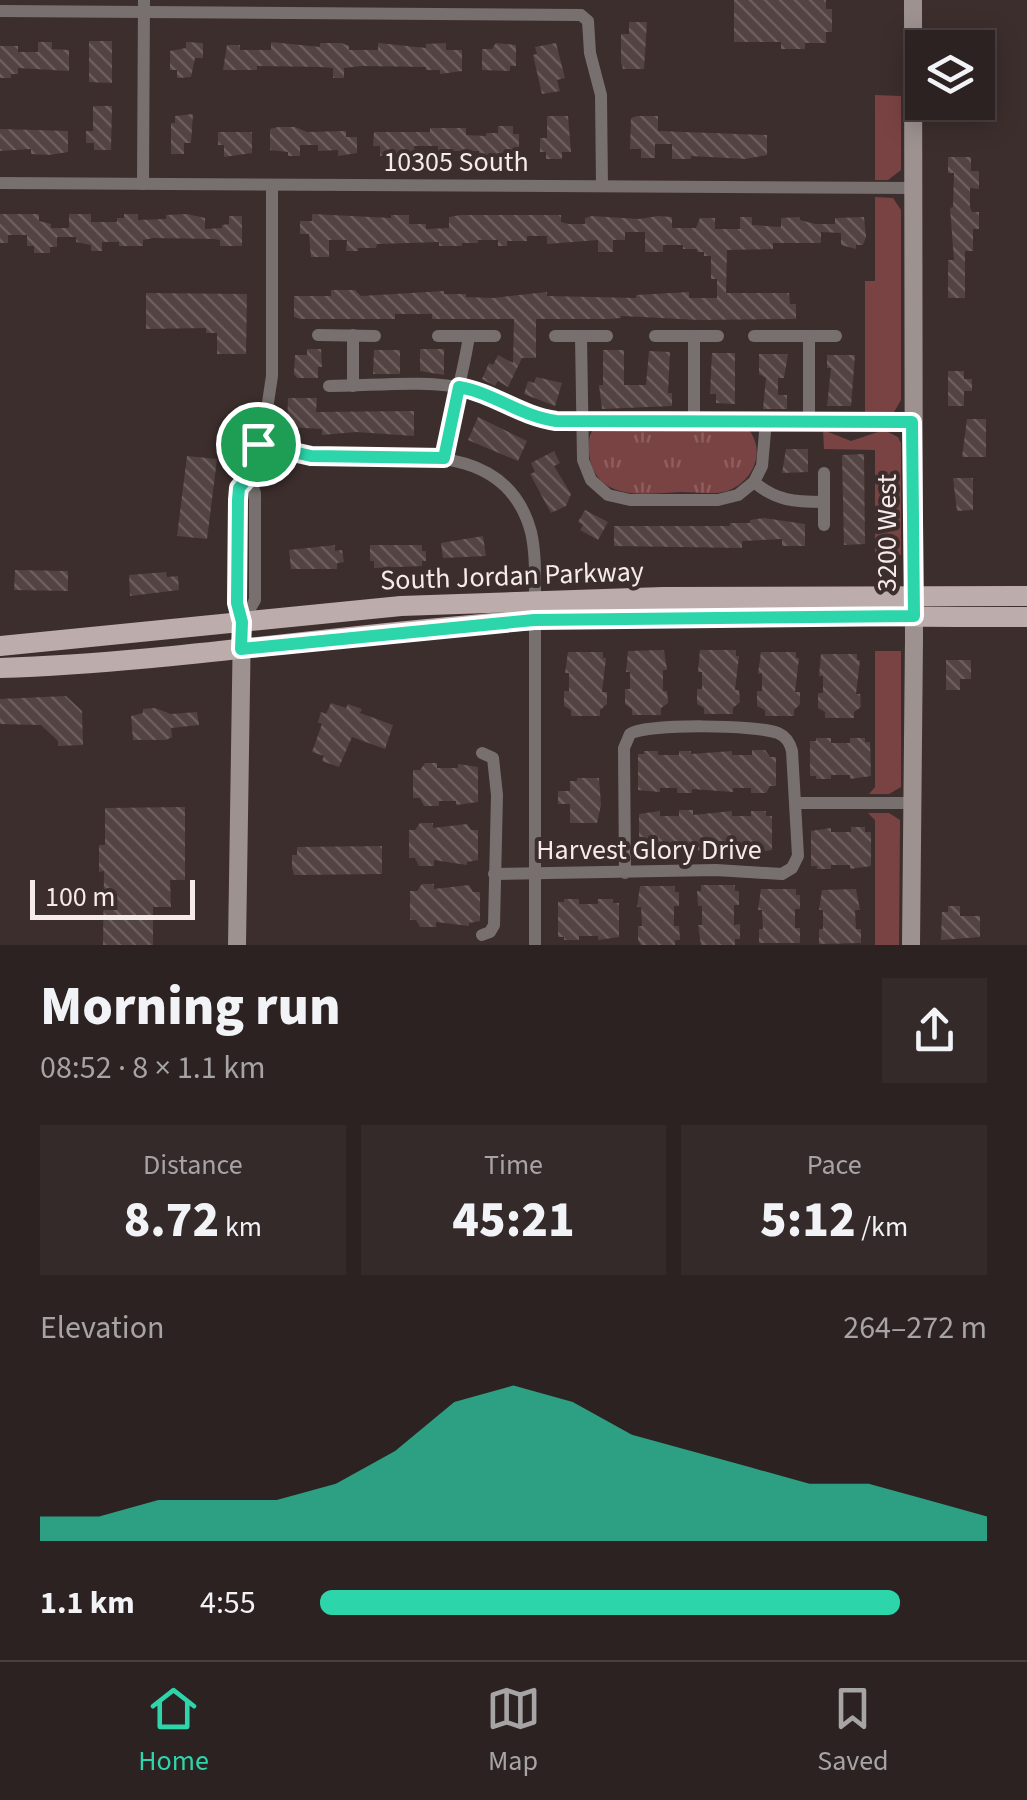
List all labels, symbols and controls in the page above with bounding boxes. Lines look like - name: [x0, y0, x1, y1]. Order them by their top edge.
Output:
- map controls: [905, 30, 995, 120]
- button: layers: [905, 30, 995, 120]
- street label: 10305 South: [383, 142, 529, 182]
- pin: [216, 402, 301, 487]
- icon: arrive: [231, 417, 286, 472]
- street label: 3200 West: [867, 474, 907, 592]
- street label: South Jordan Parkway: [380, 551, 644, 601]
- street label: Harvest Glory Drive: [536, 830, 762, 870]
- scale bar: [30, 875, 195, 920]
- text: 100 m: [45, 877, 116, 917]
- text: Morning run: [40, 968, 341, 1046]
- button: share: [882, 978, 987, 1083]
- text: 08:52 · 8 × 1.1 km: [40, 1045, 266, 1091]
- text: Distance: [143, 1145, 243, 1185]
- text: Time: [484, 1145, 543, 1185]
- text: Pace: [807, 1145, 862, 1185]
- text: 8.72: [124, 1185, 219, 1256]
- text: 45:21: [452, 1185, 575, 1256]
- text: 5:12: [760, 1185, 856, 1256]
- text: km: [219, 1207, 262, 1247]
- text: /km: [856, 1207, 908, 1247]
- text: Elevation: [40, 1305, 165, 1351]
- text: 264–272 m: [843, 1305, 987, 1351]
- text: 1.1 km: [40, 1580, 135, 1626]
- text: 4:55: [200, 1580, 256, 1626]
- tab: Home: [138, 1681, 209, 1781]
- tab: Map: [486, 1681, 541, 1781]
- tab: Saved: [817, 1681, 889, 1781]

